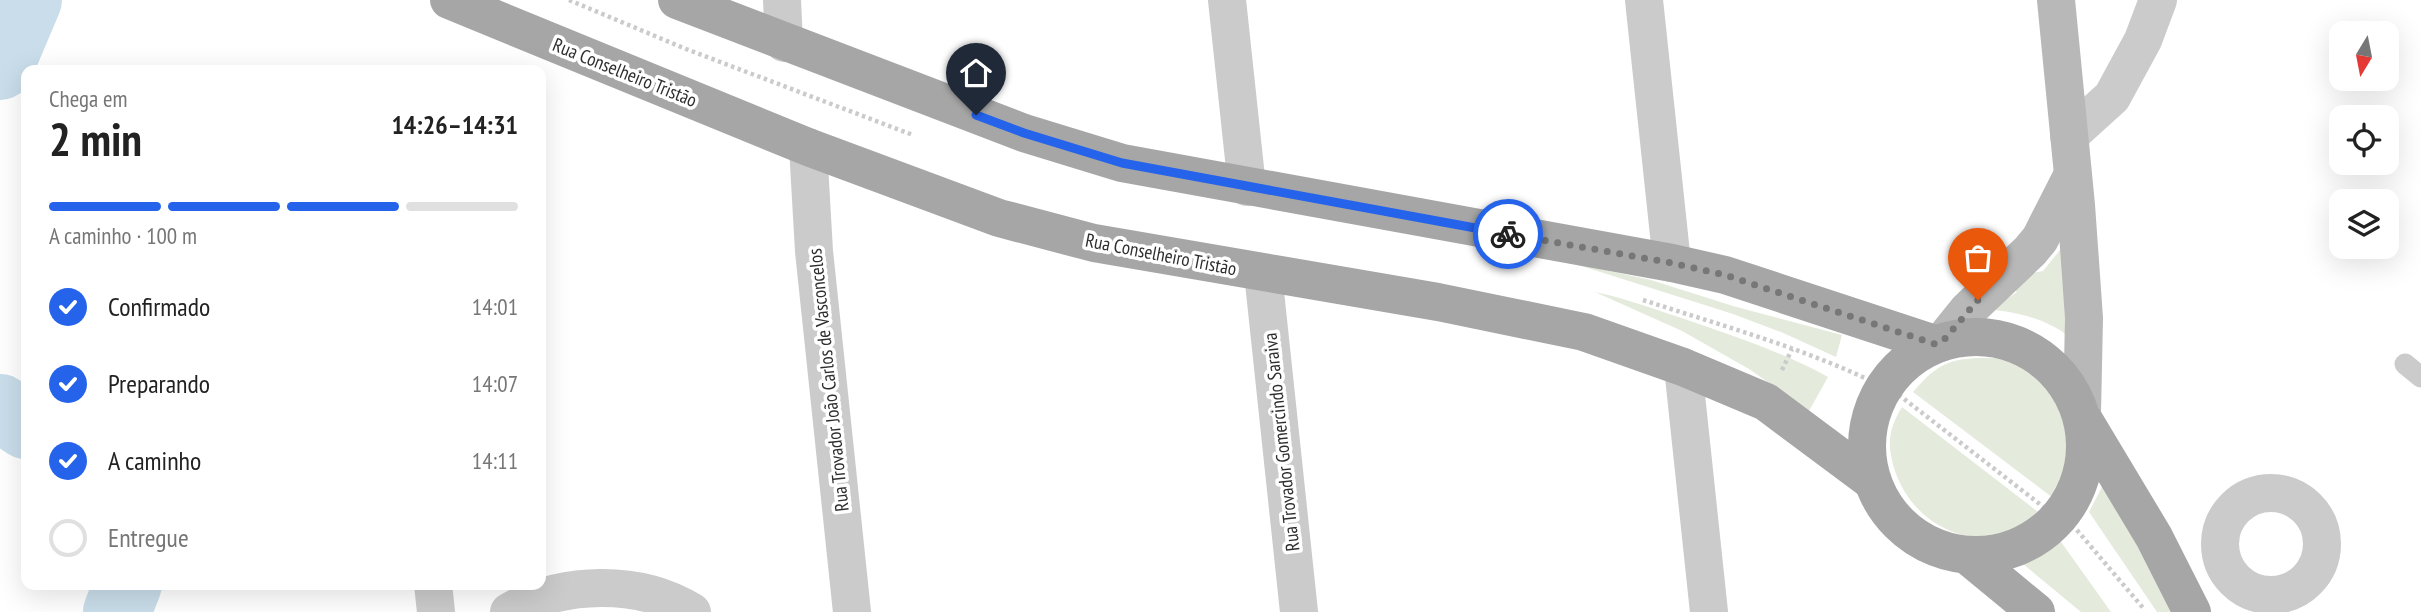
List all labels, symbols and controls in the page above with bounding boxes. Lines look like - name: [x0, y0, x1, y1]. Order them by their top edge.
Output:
- north arrow: [2329, 21, 2399, 91]
- map controls: [2329, 21, 2399, 259]
- street label: Rua Conselheiro Tristão: [549, 32, 701, 112]
- pin: [946, 43, 1006, 115]
- icon: home: [957, 54, 995, 92]
- text: Chega em: [49, 84, 127, 113]
- button: locate: [2329, 105, 2399, 175]
- text: 14:26–14:31: [391, 108, 518, 141]
- text: 2 min: [49, 109, 142, 169]
- button: layers: [2329, 189, 2399, 259]
- courier: [1473, 199, 1543, 269]
- icon: bike: [1489, 215, 1527, 253]
- text: A caminho · 100 m: [49, 221, 197, 250]
- street label: Rua Conselheiro Tristão: [1083, 228, 1239, 280]
- pin: [1948, 228, 2008, 300]
- icon: bag: [1959, 239, 1997, 277]
- street label: Rua Trovador João Carlos de Vasconcelos: [802, 247, 854, 513]
- icon: check: [49, 288, 87, 326]
- text: Confirmado: [108, 290, 210, 323]
- text: 14:01: [472, 292, 518, 321]
- street label: Rua Trovador Gomercindo Saraiva: [1258, 332, 1304, 552]
- icon: check: [49, 365, 87, 403]
- text: Preparando: [108, 367, 210, 400]
- text: 14:07: [472, 369, 518, 398]
- icon: check: [49, 442, 87, 480]
- text: A caminho: [108, 444, 201, 477]
- text: 14:11: [472, 446, 518, 475]
- text: Entregue: [108, 521, 189, 554]

